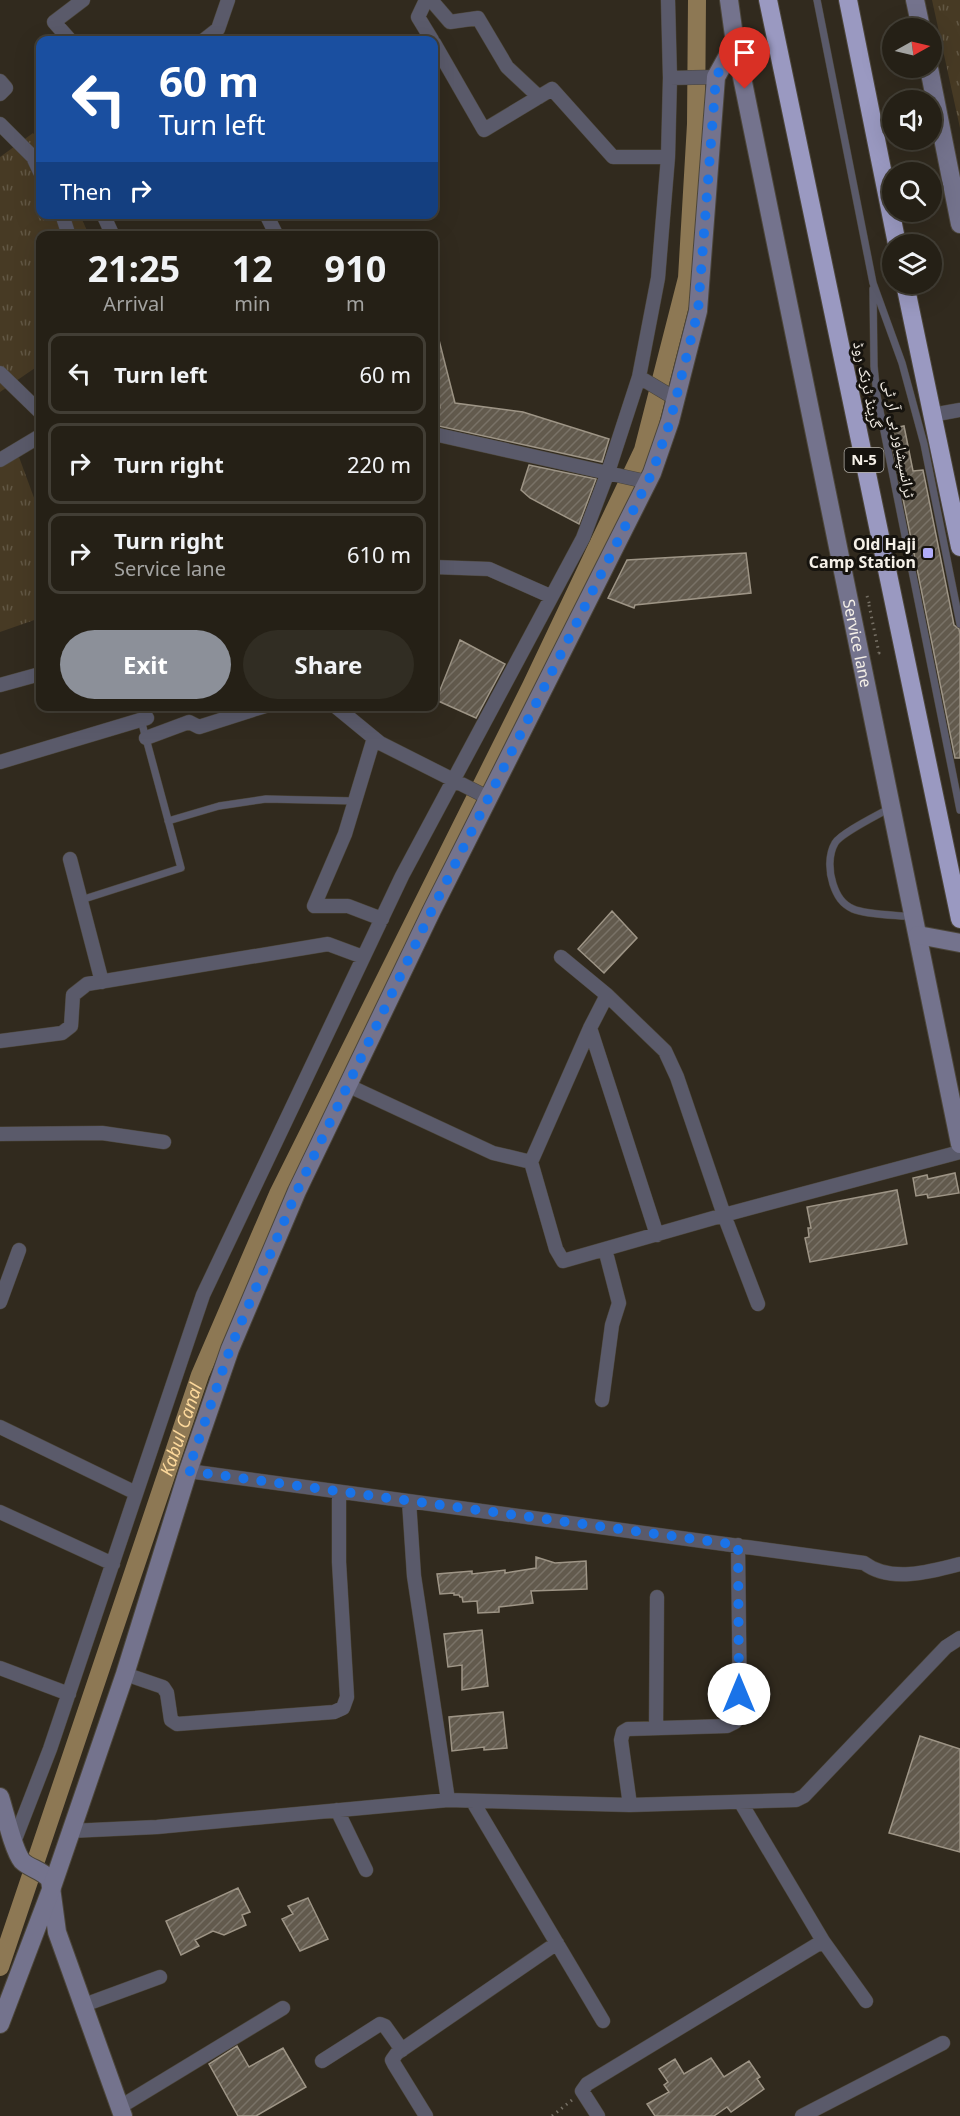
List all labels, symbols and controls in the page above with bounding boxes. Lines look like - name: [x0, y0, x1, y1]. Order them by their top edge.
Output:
- north arrow: [882, 18, 942, 78]
- map controls: [882, 18, 942, 294]
- pin: [719, 27, 770, 89]
- icon: arrive: [728, 36, 761, 69]
- text: 60 m: [159, 52, 259, 109]
- icon: left: [60, 60, 138, 138]
- button: sound: [882, 90, 942, 150]
- text: Turn left: [159, 106, 265, 143]
- button: search: [882, 162, 942, 222]
- icon: right: [124, 174, 157, 207]
- text: Then: [60, 176, 112, 206]
- button: layers: [882, 234, 942, 294]
- text: 21:25: [88, 244, 180, 293]
- text: 12: [232, 244, 273, 293]
- text: 910: [325, 244, 386, 293]
- text: Arrival: [103, 290, 164, 317]
- text: min: [234, 290, 270, 317]
- text: m: [346, 290, 365, 317]
- street label: گرینڈ ٹرنک روڈ: [848, 340, 888, 431]
- icon: left: [63, 357, 96, 390]
- text: Turn left: [114, 359, 208, 389]
- text: 60 m: [360, 359, 411, 389]
- street label: ٹرانسپشاور بی آر ٹی: [879, 378, 921, 500]
- icon: right: [63, 447, 96, 480]
- road number: N-5: [844, 448, 884, 472]
- text: Turn right: [114, 449, 224, 479]
- text: 220 m: [347, 449, 411, 479]
- text: Turn right: [114, 525, 224, 555]
- place label: Old Haji Camp Station: [809, 533, 916, 573]
- icon: right: [63, 537, 96, 570]
- text: 610 m: [347, 539, 411, 569]
- marker: Old Haji Camp Station: [921, 546, 935, 560]
- text: Service lane: [114, 555, 226, 582]
- street label: Service lane: [838, 597, 877, 689]
- button: Exit: [60, 630, 231, 699]
- button: Share: [243, 630, 414, 699]
- water label: Kabul Canal: [154, 1380, 207, 1479]
- position arrow: [707, 1662, 771, 1726]

